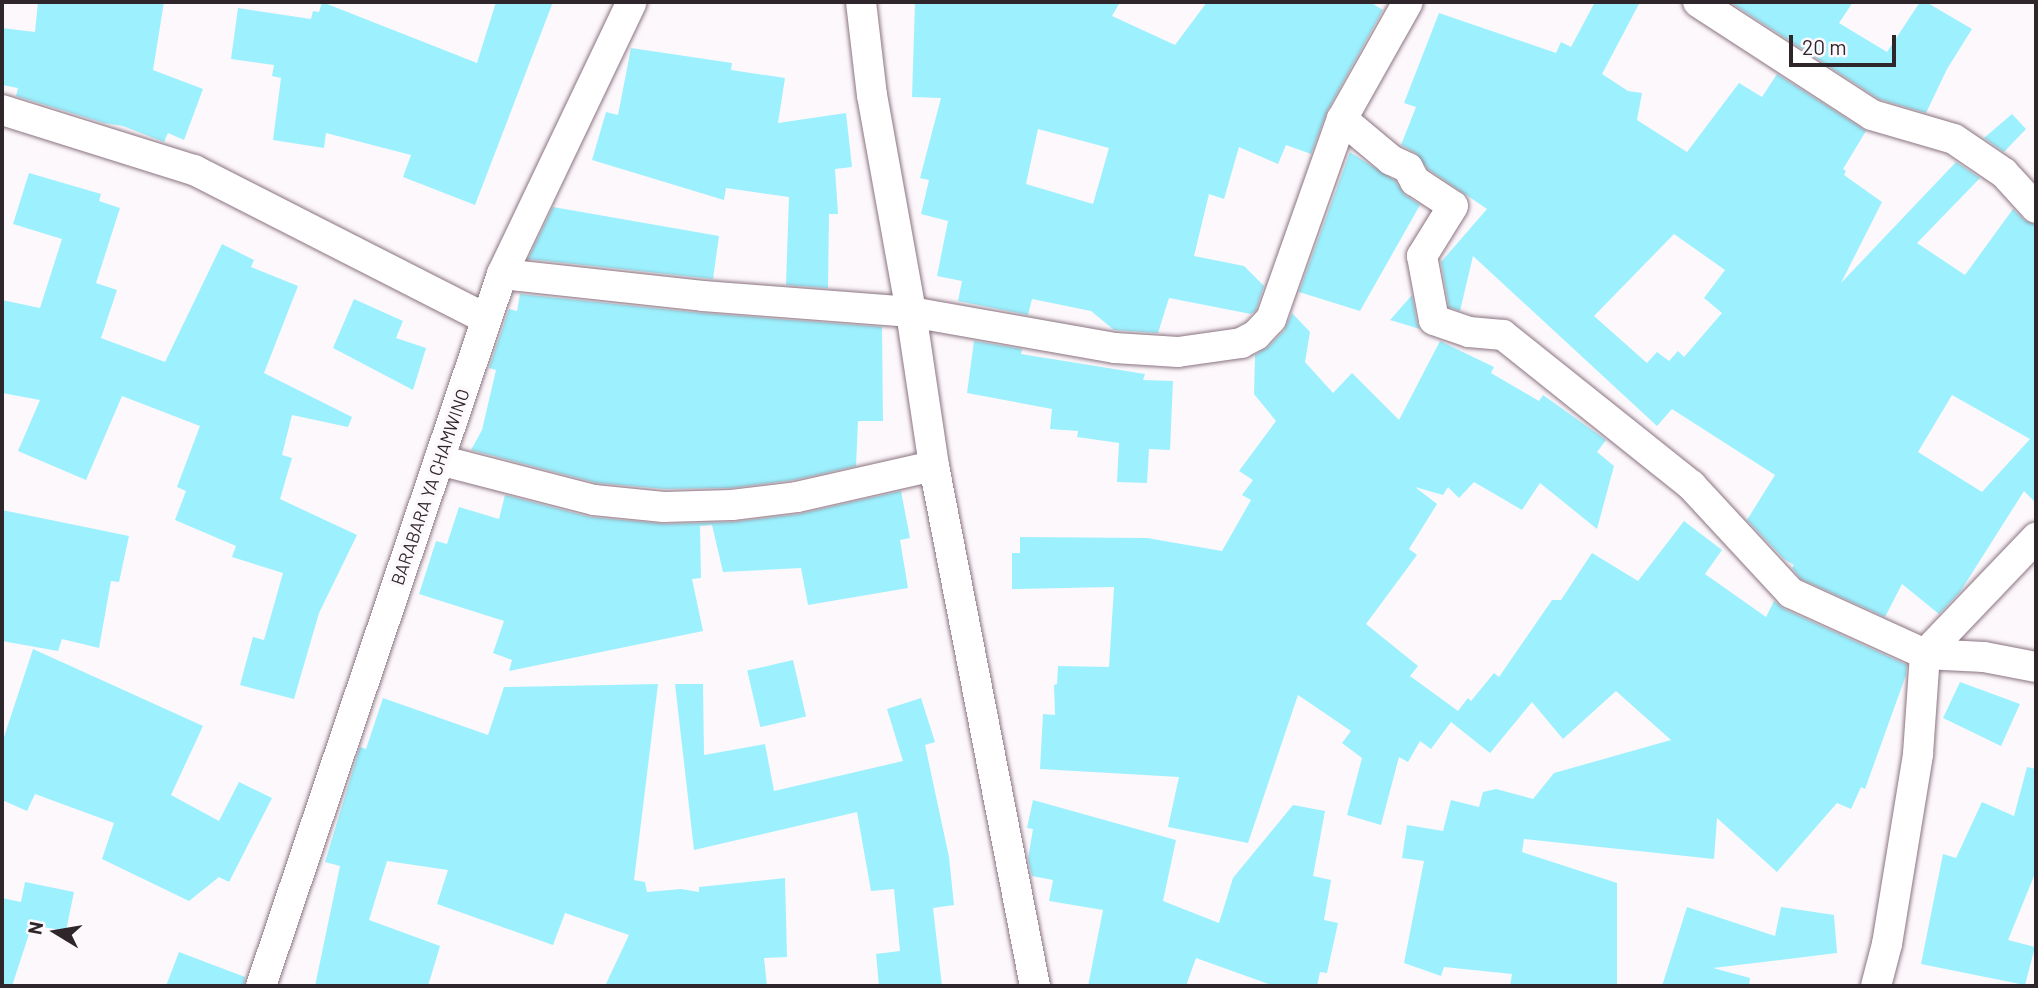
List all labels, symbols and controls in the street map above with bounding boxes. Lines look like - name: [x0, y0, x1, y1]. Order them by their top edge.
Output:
- scale bar: [1793, 21, 1900, 65]
- text: 20 m: [1802, 34, 1847, 59]
- street label: BARABARA YA CHAMWINO: [386, 386, 474, 588]
- north arrow: [21, 897, 91, 967]
- text: N: [22, 920, 47, 936]

